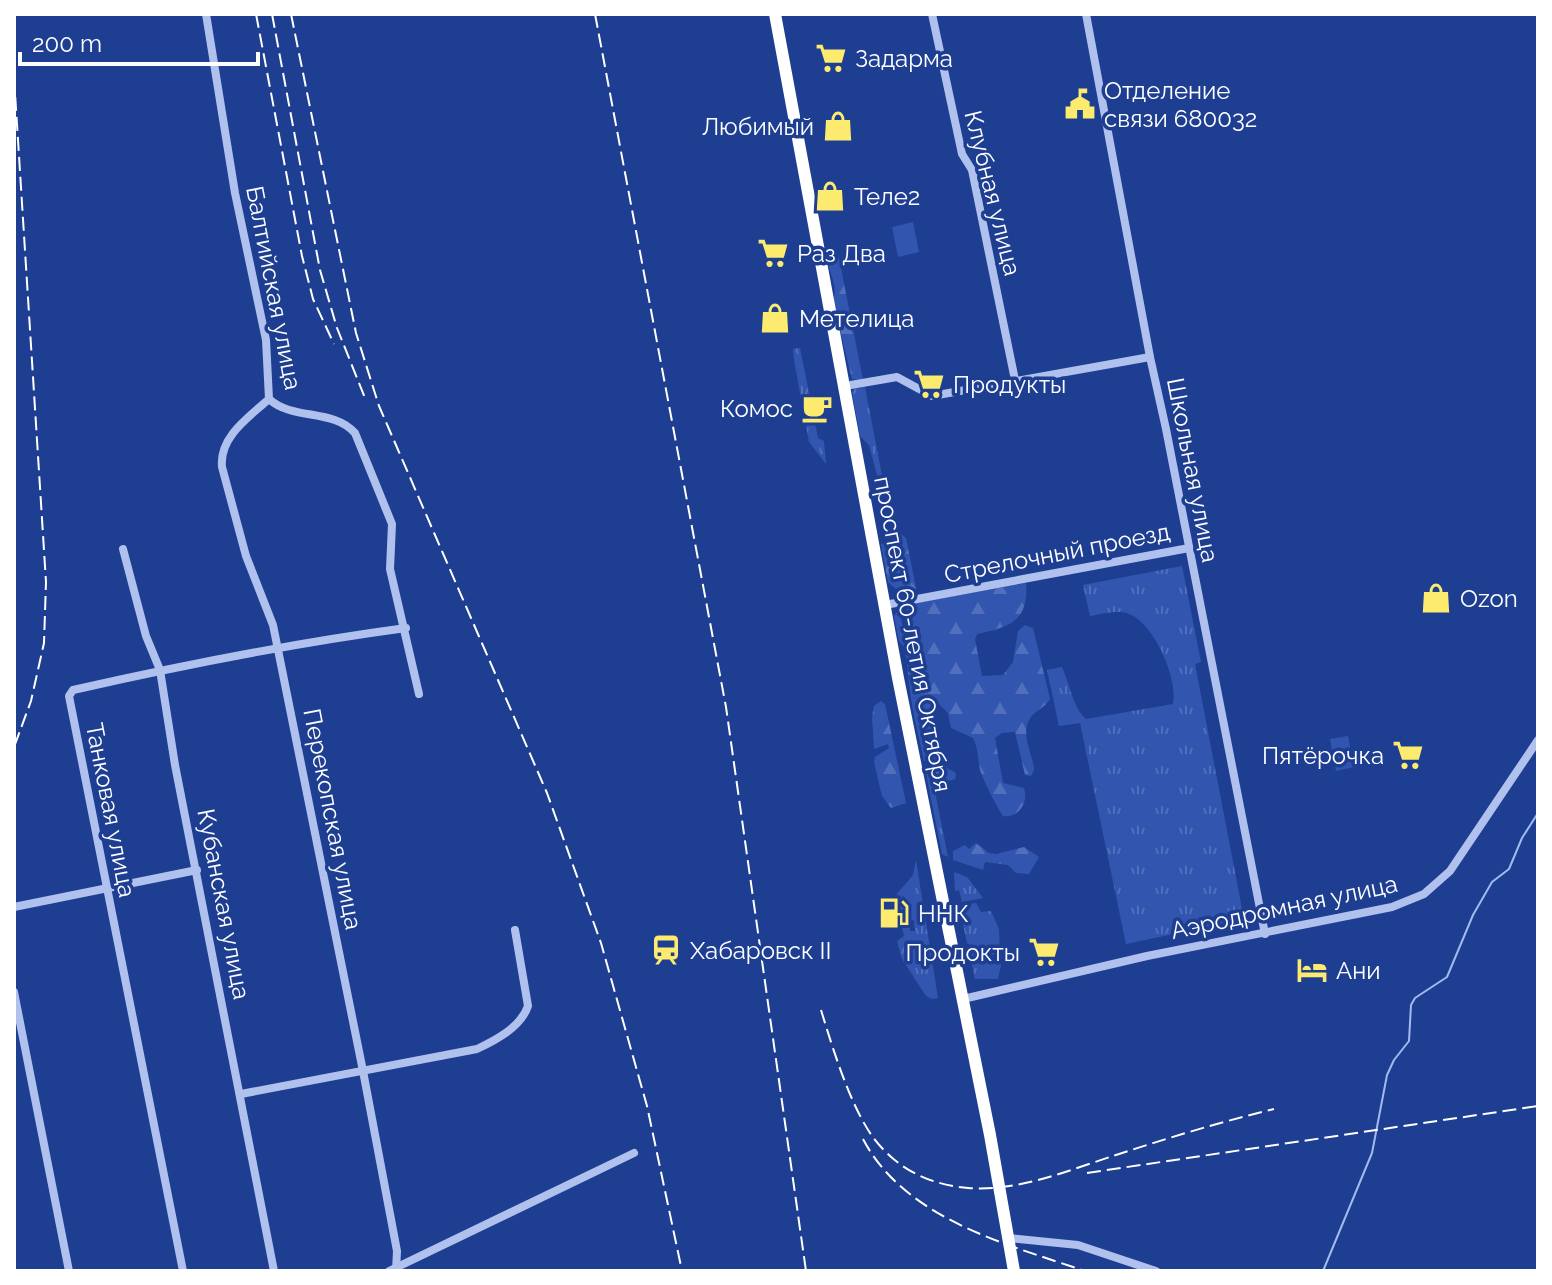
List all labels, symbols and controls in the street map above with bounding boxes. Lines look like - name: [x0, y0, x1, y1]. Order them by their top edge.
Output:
- scale bar: [20, 16, 258, 66]
- text: 200 m: [32, 29, 102, 58]
- supermarket icon: Задарма: [814, 41, 848, 75]
- place label: Задарма: [855, 44, 953, 73]
- place label: Отделение связи 680032: [1104, 76, 1257, 133]
- public building icon: Отделение связи 680032: [1063, 87, 1097, 121]
- street label: Клубная улица: [958, 107, 1028, 279]
- shop icon: Любимый: [821, 109, 855, 143]
- place label: Любимый: [702, 112, 814, 141]
- shop icon: Теле2: [813, 179, 847, 213]
- place label: Теле2: [854, 182, 920, 211]
- street label: Балтийская улица: [240, 184, 308, 392]
- supermarket icon: Раз Два: [756, 236, 790, 270]
- place label: Раз Два: [797, 239, 886, 268]
- shop icon: Метелица: [758, 301, 792, 335]
- place label: Метелица: [799, 304, 914, 333]
- supermarket icon: Продукты: [912, 367, 946, 401]
- place label: Продукты: [953, 370, 1066, 399]
- street label: Школьная улица: [1161, 375, 1225, 565]
- cafe icon: Комос: [800, 391, 834, 425]
- place label: Комос: [720, 394, 793, 423]
- street label: проспект 60-летия Октября: [868, 474, 958, 794]
- street label: Стрелочный проезд: [942, 517, 1172, 589]
- shop icon: Ozon: [1419, 581, 1453, 615]
- place label: Ozon: [1460, 584, 1518, 613]
- street label: Перекопская улица: [297, 706, 369, 932]
- street label: Танковая улица: [80, 720, 142, 900]
- supermarket icon: Пятёрочка: [1391, 738, 1425, 772]
- place label: Пятёрочка: [1262, 741, 1384, 770]
- street label: Кубанская улица: [191, 806, 257, 1002]
- street label: Аэродромная улица: [1168, 869, 1400, 945]
- fuel station icon: ННК: [877, 896, 911, 930]
- place label: ННК: [918, 899, 969, 928]
- station icon: Хабаровск II: [649, 933, 683, 967]
- supermarket icon: Продокты: [1027, 935, 1061, 969]
- place label: Хабаровск II: [690, 936, 831, 965]
- place label: Продокты: [905, 938, 1020, 967]
- hotel icon: Ани: [1295, 953, 1329, 987]
- place label: Ани: [1336, 956, 1380, 985]

